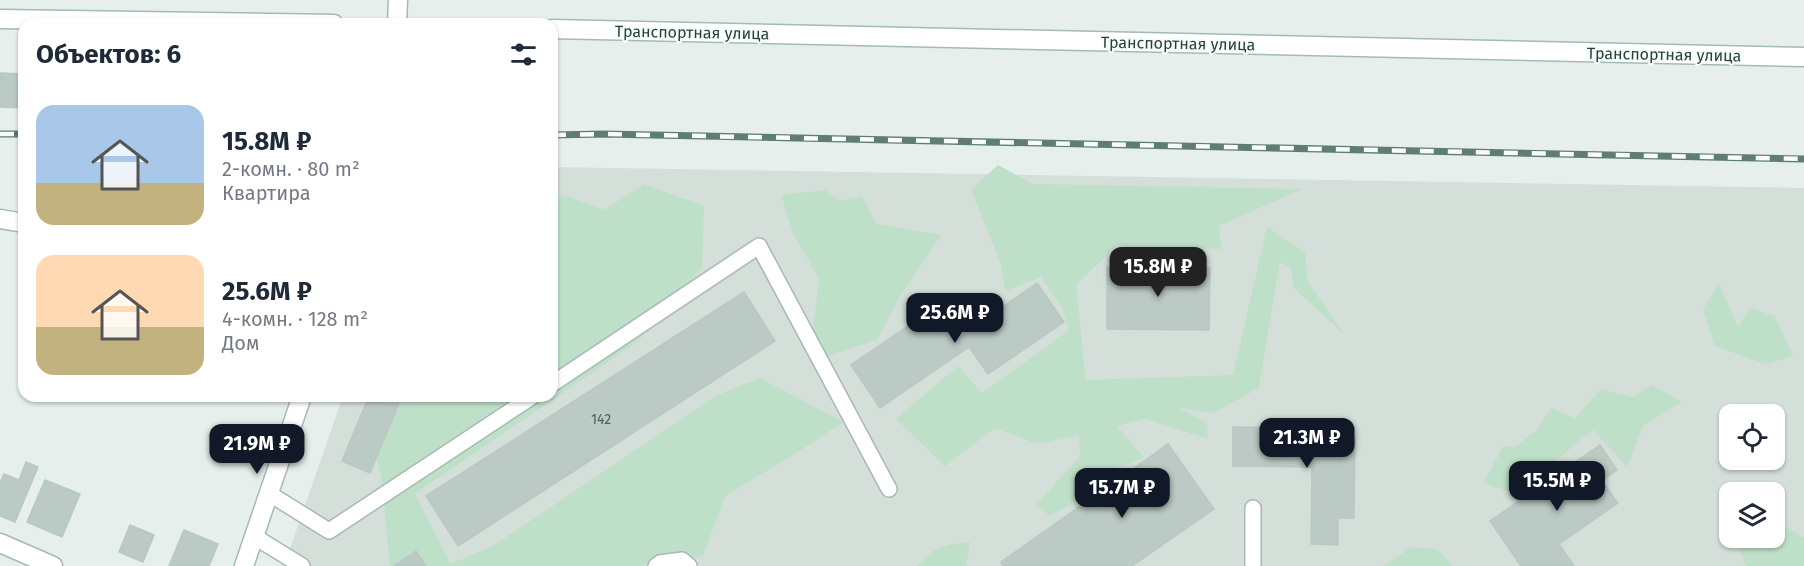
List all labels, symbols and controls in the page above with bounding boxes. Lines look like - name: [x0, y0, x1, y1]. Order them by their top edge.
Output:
- street label: Транспортная улица: [615, 22, 769, 43]
- street label: Транспортная улица: [1101, 33, 1255, 54]
- icon: filters: [507, 38, 540, 71]
- text: Объектов: 6: [36, 39, 181, 70]
- street label: Транспортная улица: [1587, 44, 1741, 65]
- text: 15.8M ₽: [222, 126, 311, 157]
- icon: home: [84, 129, 156, 201]
- text: 2-комн. · 80 m²: [222, 157, 360, 181]
- text: Квартира: [222, 181, 311, 205]
- pin: 15.8M ₽: [1103, 247, 1213, 298]
- text: 15.8M ₽: [1124, 254, 1192, 278]
- text: 25.6M ₽: [222, 276, 312, 307]
- icon: home: [84, 279, 156, 351]
- pin: 25.6M ₽: [900, 293, 1010, 344]
- text: 25.6M ₽: [920, 300, 990, 324]
- text: 4-комн. · 128 m²: [222, 307, 368, 331]
- text: Дом: [222, 331, 259, 355]
- map controls: [1719, 404, 1785, 548]
- button: locate: [1719, 404, 1785, 470]
- house number: 142: [591, 411, 611, 428]
- pin: 21.3M ₽: [1252, 418, 1362, 469]
- pin: 21.9M ₽: [202, 424, 312, 475]
- text: 21.3M ₽: [1273, 425, 1341, 449]
- text: 21.9M ₽: [223, 431, 291, 455]
- pin: 15.5M ₽: [1502, 461, 1612, 512]
- pin: 15.7M ₽: [1067, 468, 1177, 519]
- text: 15.5M ₽: [1523, 468, 1591, 492]
- text: 15.7M ₽: [1089, 475, 1155, 499]
- button: layers: [1719, 482, 1785, 548]

